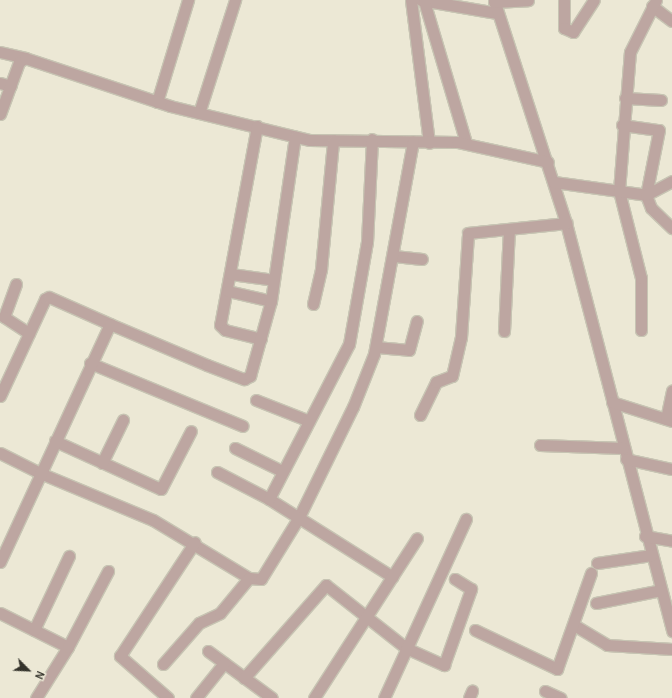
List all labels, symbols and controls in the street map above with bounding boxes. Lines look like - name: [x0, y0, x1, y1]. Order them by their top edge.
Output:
- north arrow: [8, 650, 48, 690]
- text: N: [32, 669, 47, 681]

